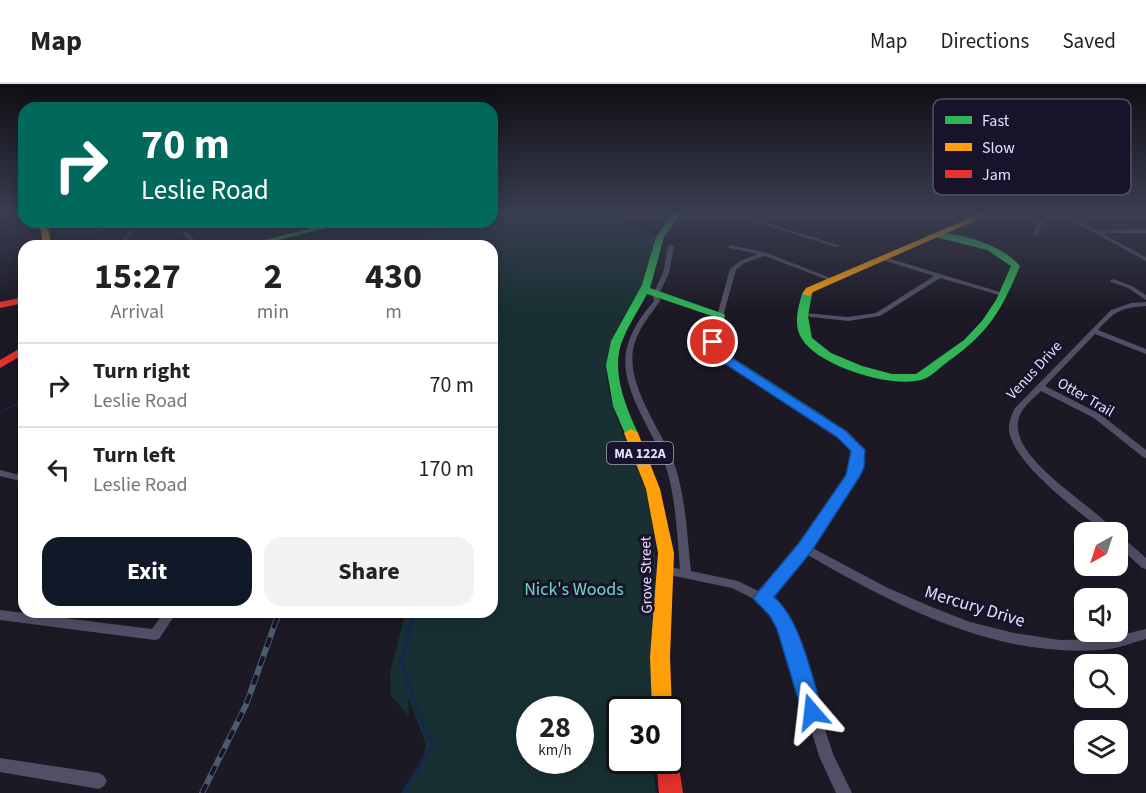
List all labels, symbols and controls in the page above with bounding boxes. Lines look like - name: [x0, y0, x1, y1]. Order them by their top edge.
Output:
- text: Map: [30, 21, 82, 61]
- text: Map: [870, 26, 908, 56]
- text: Directions: [941, 26, 1029, 56]
- text: Saved: [1062, 26, 1116, 56]
- legend: [933, 99, 1131, 195]
- text: Fast: [982, 110, 1010, 132]
- text: 70 m: [141, 115, 230, 175]
- icon: right: [42, 126, 120, 204]
- text: Slow: [982, 137, 1015, 159]
- text: Jam: [982, 164, 1011, 186]
- text: Leslie Road: [141, 171, 269, 210]
- text: 15:27: [94, 251, 181, 302]
- text: 2: [263, 251, 282, 302]
- text: 430: [365, 251, 422, 302]
- text: Arrival: [110, 298, 164, 326]
- text: min: [257, 298, 289, 326]
- text: m: [385, 298, 402, 326]
- pin: [687, 316, 738, 367]
- icon: arrive: [696, 325, 729, 358]
- street label: Venus Drive: [1002, 336, 1067, 404]
- text: Turn right: [93, 355, 190, 387]
- icon: right: [42, 369, 75, 402]
- text: 70 m: [429, 369, 474, 401]
- street label: Otter Trail: [1053, 373, 1118, 422]
- text: Leslie Road: [93, 387, 188, 415]
- text: Turn left: [93, 439, 175, 471]
- road number: MA 122A: [607, 442, 673, 464]
- icon: left: [42, 453, 75, 486]
- text: 170 m: [419, 453, 474, 485]
- text: Leslie Road: [93, 471, 188, 499]
- north arrow: [1074, 522, 1128, 576]
- map controls: [1074, 522, 1128, 774]
- street label: Grove Street: [635, 536, 658, 614]
- button: Exit: [42, 537, 252, 606]
- button: Share: [264, 537, 474, 606]
- park label: Nick's Woods: [524, 577, 624, 602]
- street label: Mercury Drive: [922, 579, 1028, 634]
- button: sound: [1074, 588, 1128, 642]
- button: search: [1074, 654, 1128, 708]
- position arrow: [780, 680, 844, 744]
- speed limit sign: 30: [606, 696, 684, 774]
- text: 28: [539, 706, 571, 749]
- button: layers: [1074, 720, 1128, 774]
- text: km/h: [538, 740, 572, 761]

